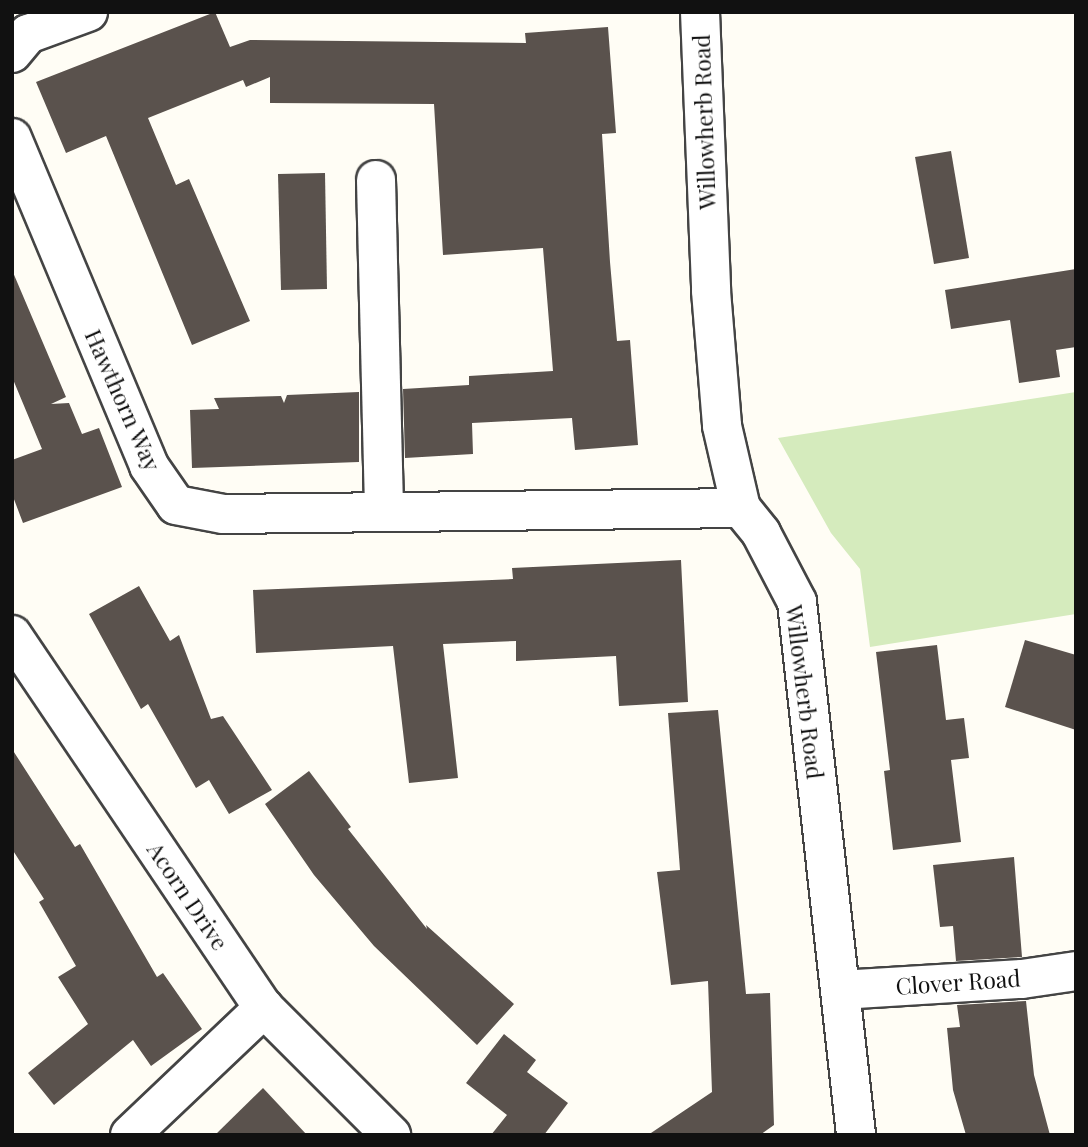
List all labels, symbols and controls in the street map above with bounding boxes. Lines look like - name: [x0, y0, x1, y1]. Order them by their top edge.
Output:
- street label: Willowherb Road: [687, 34, 721, 210]
- street label: Hawthorn Way: [79, 325, 167, 475]
- street label: Willowherb Road: [781, 603, 829, 781]
- street label: Acorn Drive: [142, 837, 234, 955]
- street label: Clover Road: [894, 964, 1022, 1000]

